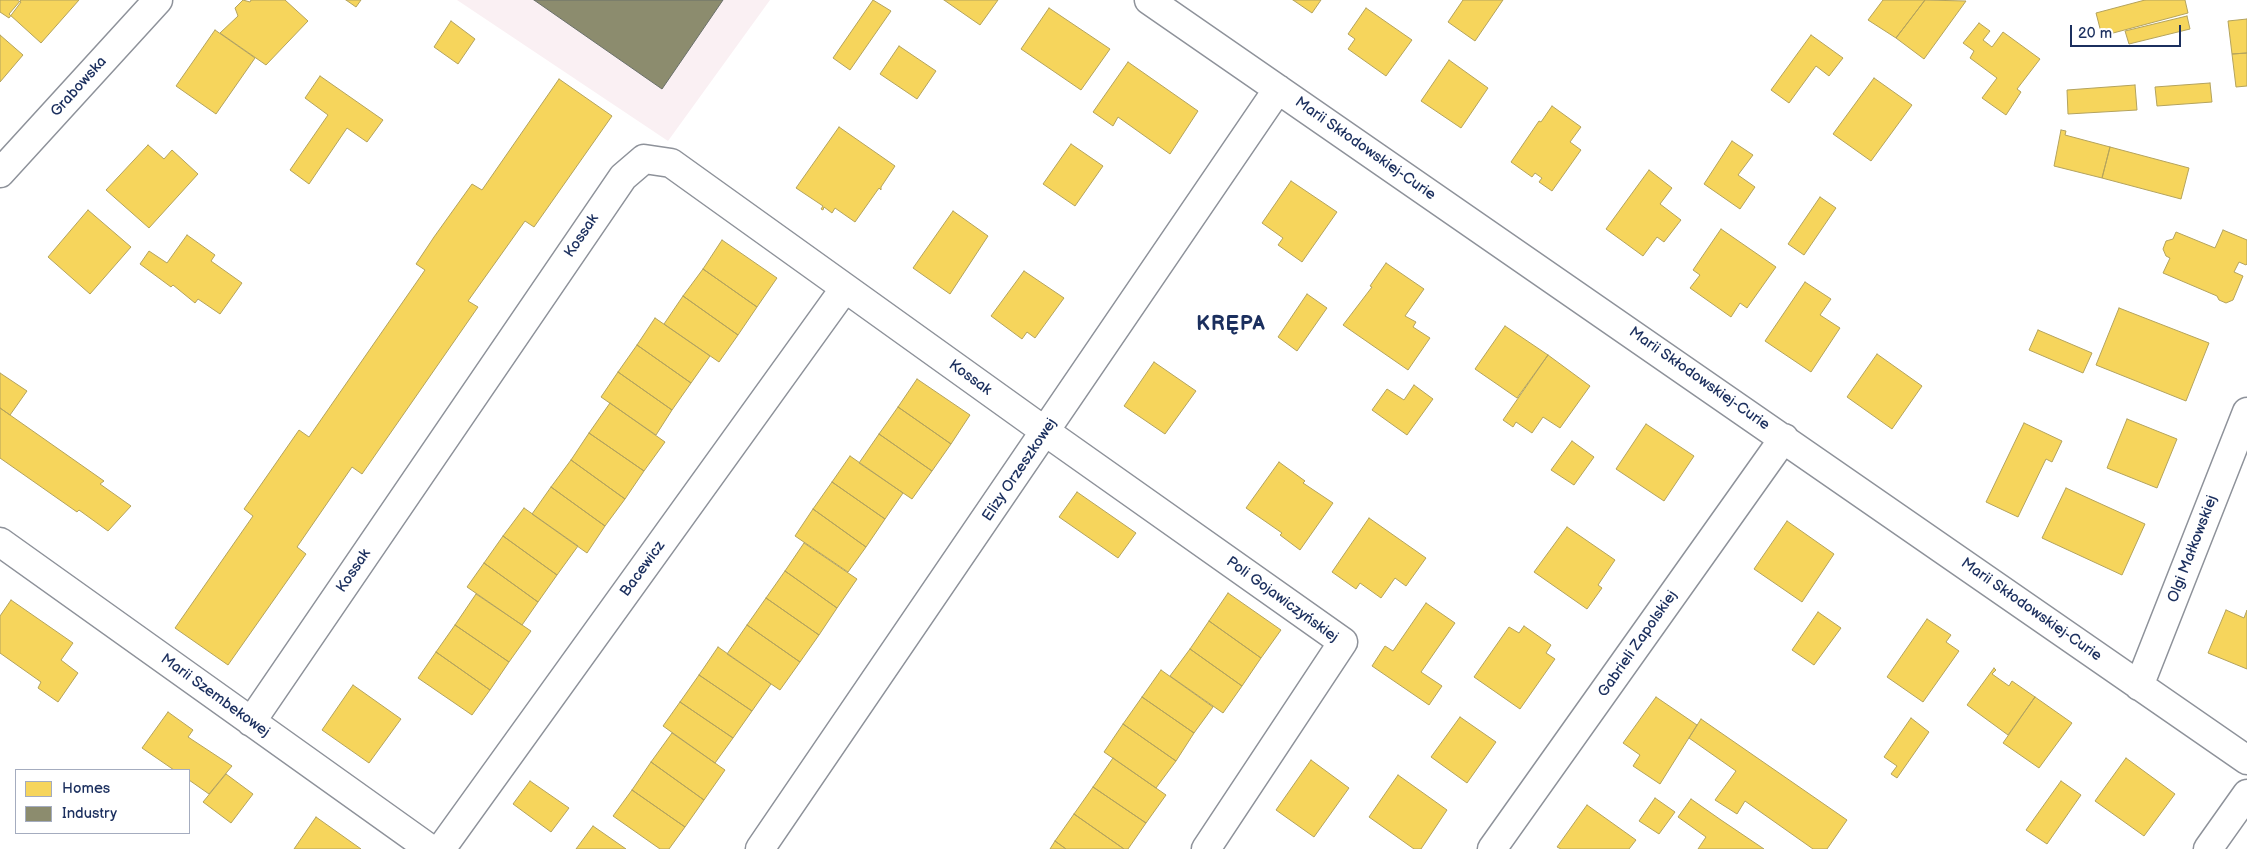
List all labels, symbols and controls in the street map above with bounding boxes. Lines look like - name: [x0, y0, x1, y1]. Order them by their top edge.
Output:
- scale bar: [2072, 15, 2183, 47]
- text: 20 m: [2078, 24, 2112, 43]
- street label: Grabowska: [47, 53, 111, 121]
- street label: Marii Skłodowskiej-Curie: [1291, 94, 1439, 204]
- street label: Kossak: [561, 211, 603, 261]
- district label: KRĘPA: [1196, 313, 1266, 337]
- street label: Marii Skłodowskiej-Curie: [1625, 324, 1773, 434]
- street label: Kossak: [945, 356, 995, 400]
- street label: Elizy Orzeszkowej: [979, 415, 1061, 525]
- street label: Olgi Małkowskiej: [2164, 493, 2222, 605]
- street label: Bacewicz: [617, 538, 669, 600]
- street label: Kossak: [333, 546, 375, 596]
- street label: Poli Gojawiczyńskiej: [1222, 553, 1342, 647]
- street label: Marii Skłodowskiej-Curie: [1957, 555, 2105, 665]
- street label: Gabrieli Zapolskiej: [1595, 587, 1681, 701]
- street label: Marii Szembekowej: [157, 650, 273, 742]
- legend: [15, 769, 190, 834]
- text: Homes: [62, 779, 110, 798]
- text: Industry: [62, 804, 117, 823]

